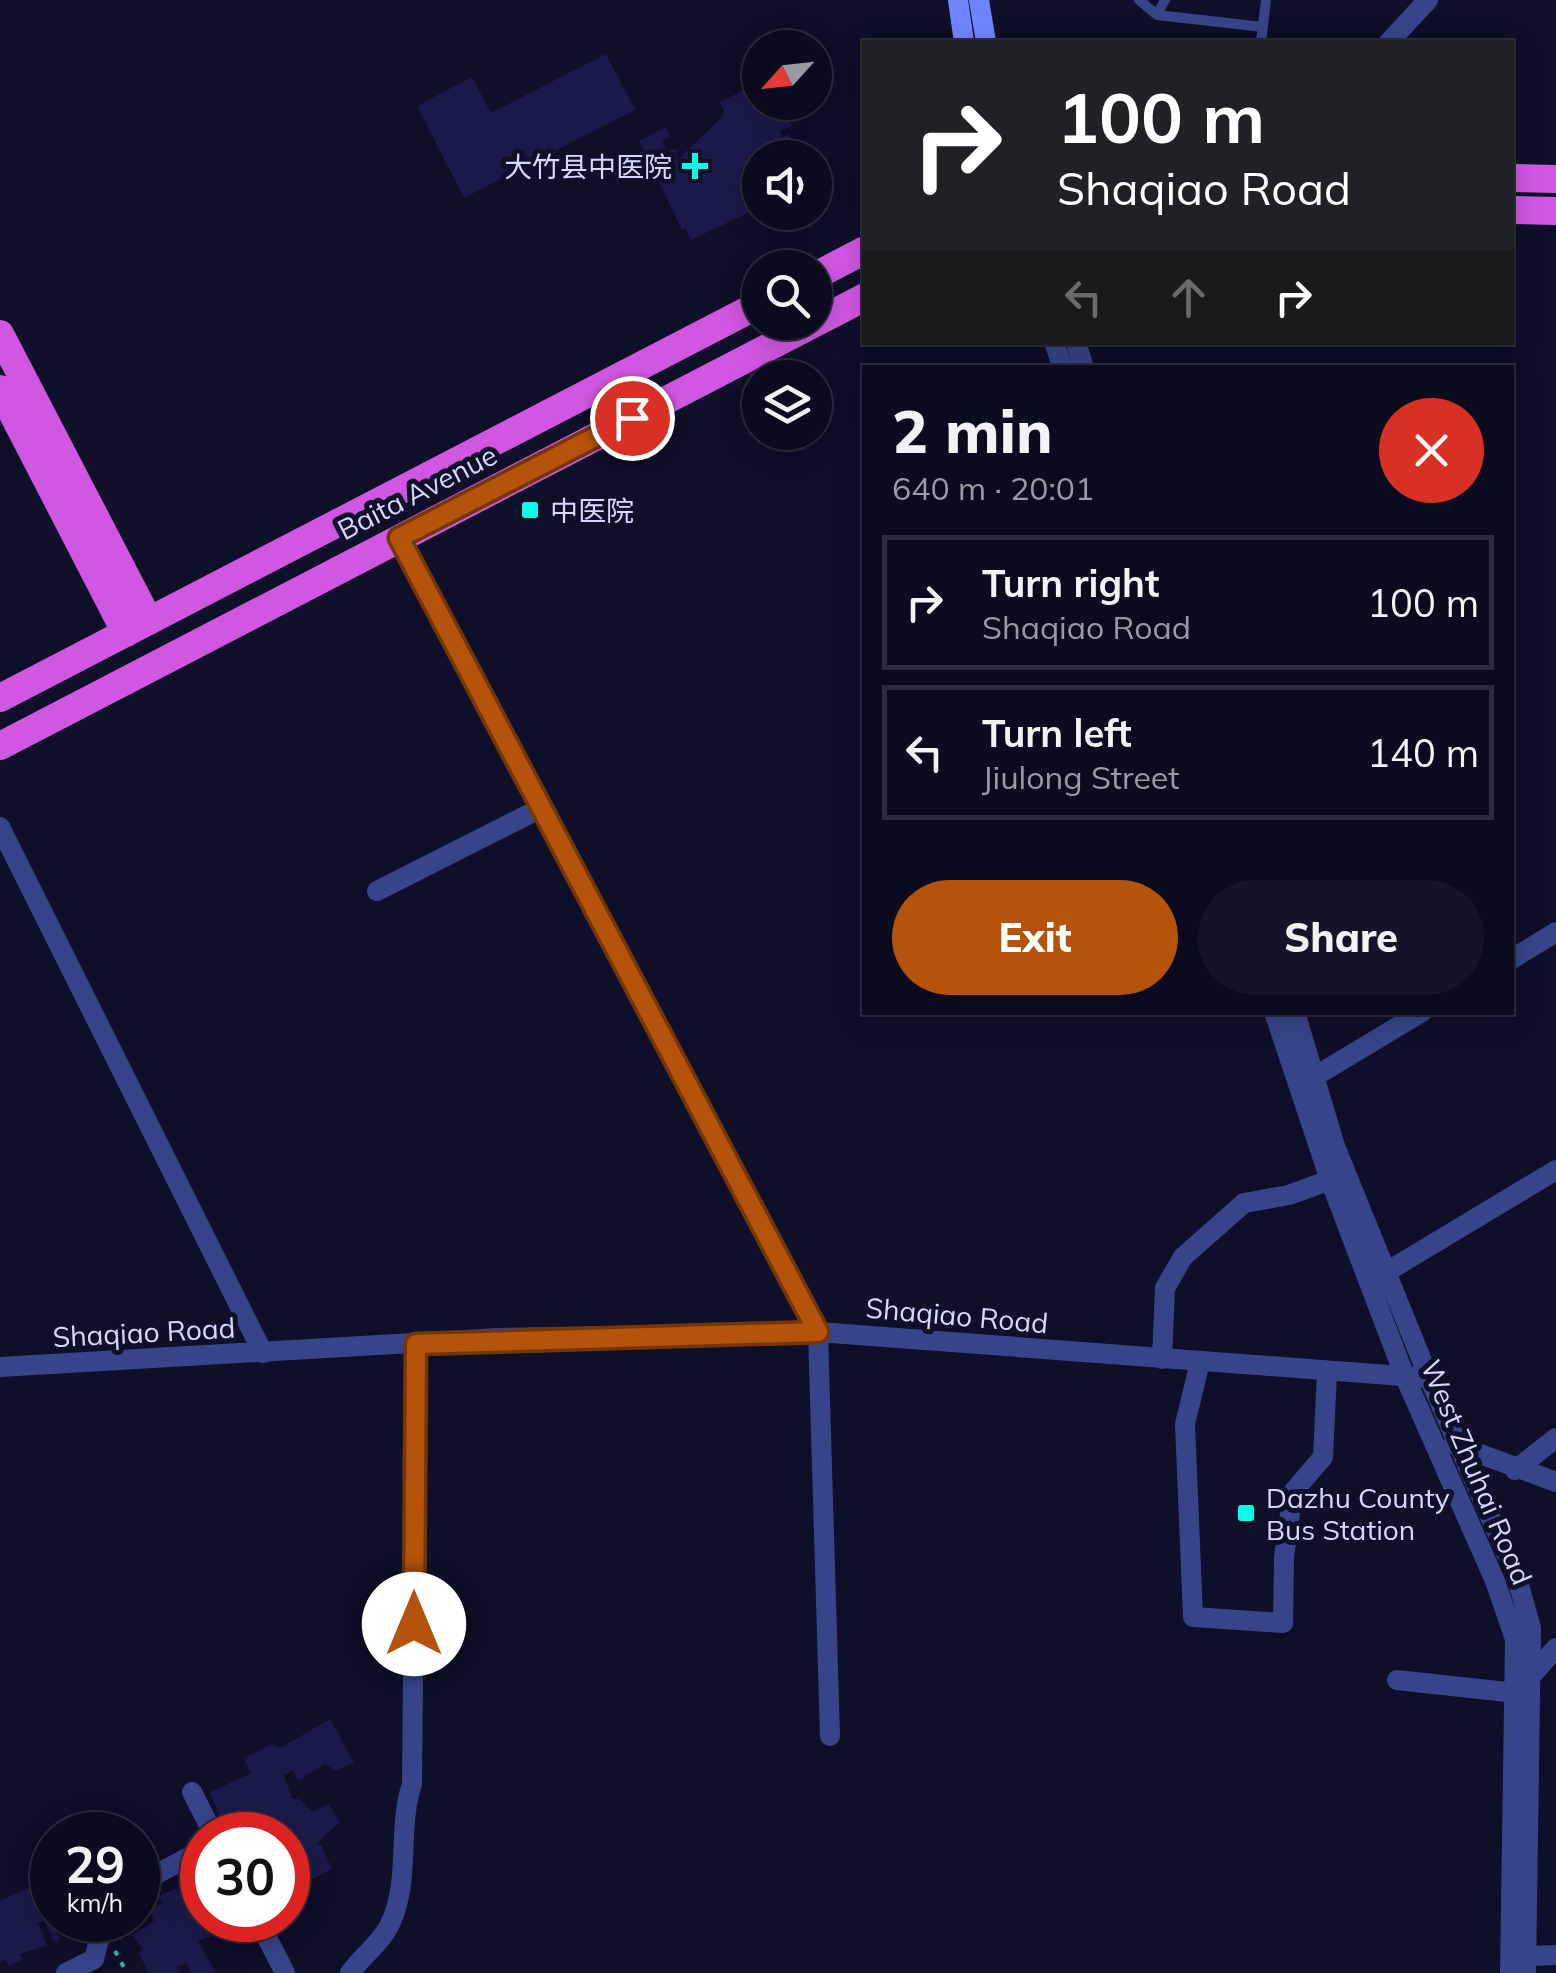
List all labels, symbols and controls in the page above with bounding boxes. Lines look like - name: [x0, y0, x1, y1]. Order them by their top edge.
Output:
- north arrow: [742, 30, 832, 120]
- map controls: [742, 30, 832, 450]
- text: 100 m: [1057, 73, 1265, 161]
- icon: right: [892, 80, 1022, 210]
- button: sound: [742, 140, 832, 230]
- place label: 大竹县中医院: [504, 149, 672, 184]
- marker: 大竹县中医院: [682, 153, 708, 179]
- text: Shaqiao Road: [1057, 160, 1351, 216]
- button: search: [742, 250, 832, 340]
- icon: left: [1056, 270, 1111, 325]
- icon: ahead: [1161, 270, 1216, 325]
- icon: right: [1266, 270, 1321, 325]
- button: layers: [742, 360, 832, 450]
- pin: [590, 376, 675, 461]
- icon: arrive: [605, 391, 660, 446]
- text: 2 min: [892, 393, 1053, 468]
- button: close: [1379, 398, 1484, 503]
- street label: Baita Avenue: [332, 437, 502, 547]
- text: 640 m · 20:01: [892, 468, 1094, 508]
- place label: 中医院: [550, 493, 634, 528]
- marker: 中医院: [519, 499, 541, 521]
- text: Turn right: [982, 559, 1159, 607]
- icon: right: [897, 575, 952, 630]
- text: 100 m: [1367, 579, 1479, 627]
- text: Shaqiao Road: [982, 607, 1191, 647]
- text: Turn left: [982, 709, 1132, 757]
- icon: left: [897, 725, 952, 780]
- text: 140 m: [1367, 729, 1479, 777]
- text: Jiulong Street: [982, 757, 1179, 797]
- button: Exit: [892, 880, 1178, 995]
- button: Share: [1198, 880, 1484, 995]
- street label: Shaqiao Road: [864, 1290, 1050, 1340]
- street label: Shaqiao Road: [52, 1310, 236, 1354]
- street label: West Zhuhai Road: [1414, 1354, 1540, 1590]
- place label: Dazhu County Bus Station: [1266, 1480, 1450, 1547]
- marker: Dazhu County Bus Station: [1235, 1502, 1257, 1524]
- position arrow: [362, 1572, 466, 1676]
- speed limit sign: 30: [180, 1812, 310, 1942]
- text: 29: [65, 1833, 125, 1896]
- text: km/h: [67, 1887, 123, 1918]

